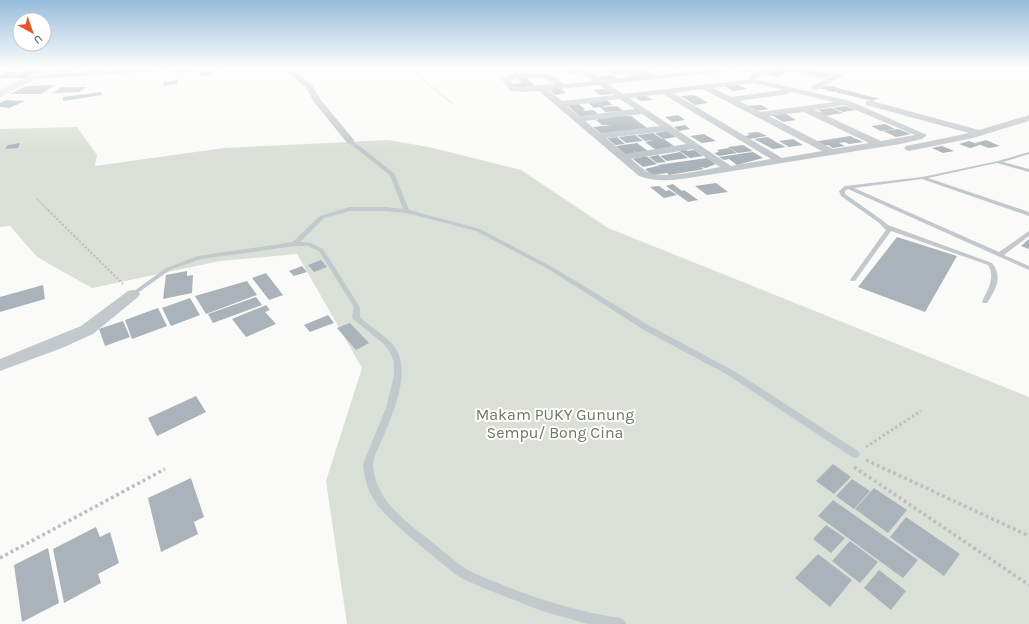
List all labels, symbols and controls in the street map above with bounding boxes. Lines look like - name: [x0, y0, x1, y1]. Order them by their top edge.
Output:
- north arrow: [12, 12, 52, 52]
- text: U: [31, 32, 45, 47]
- park label: Makam PUKY Gunung Sempu/ Bong Cina: [476, 405, 634, 442]

